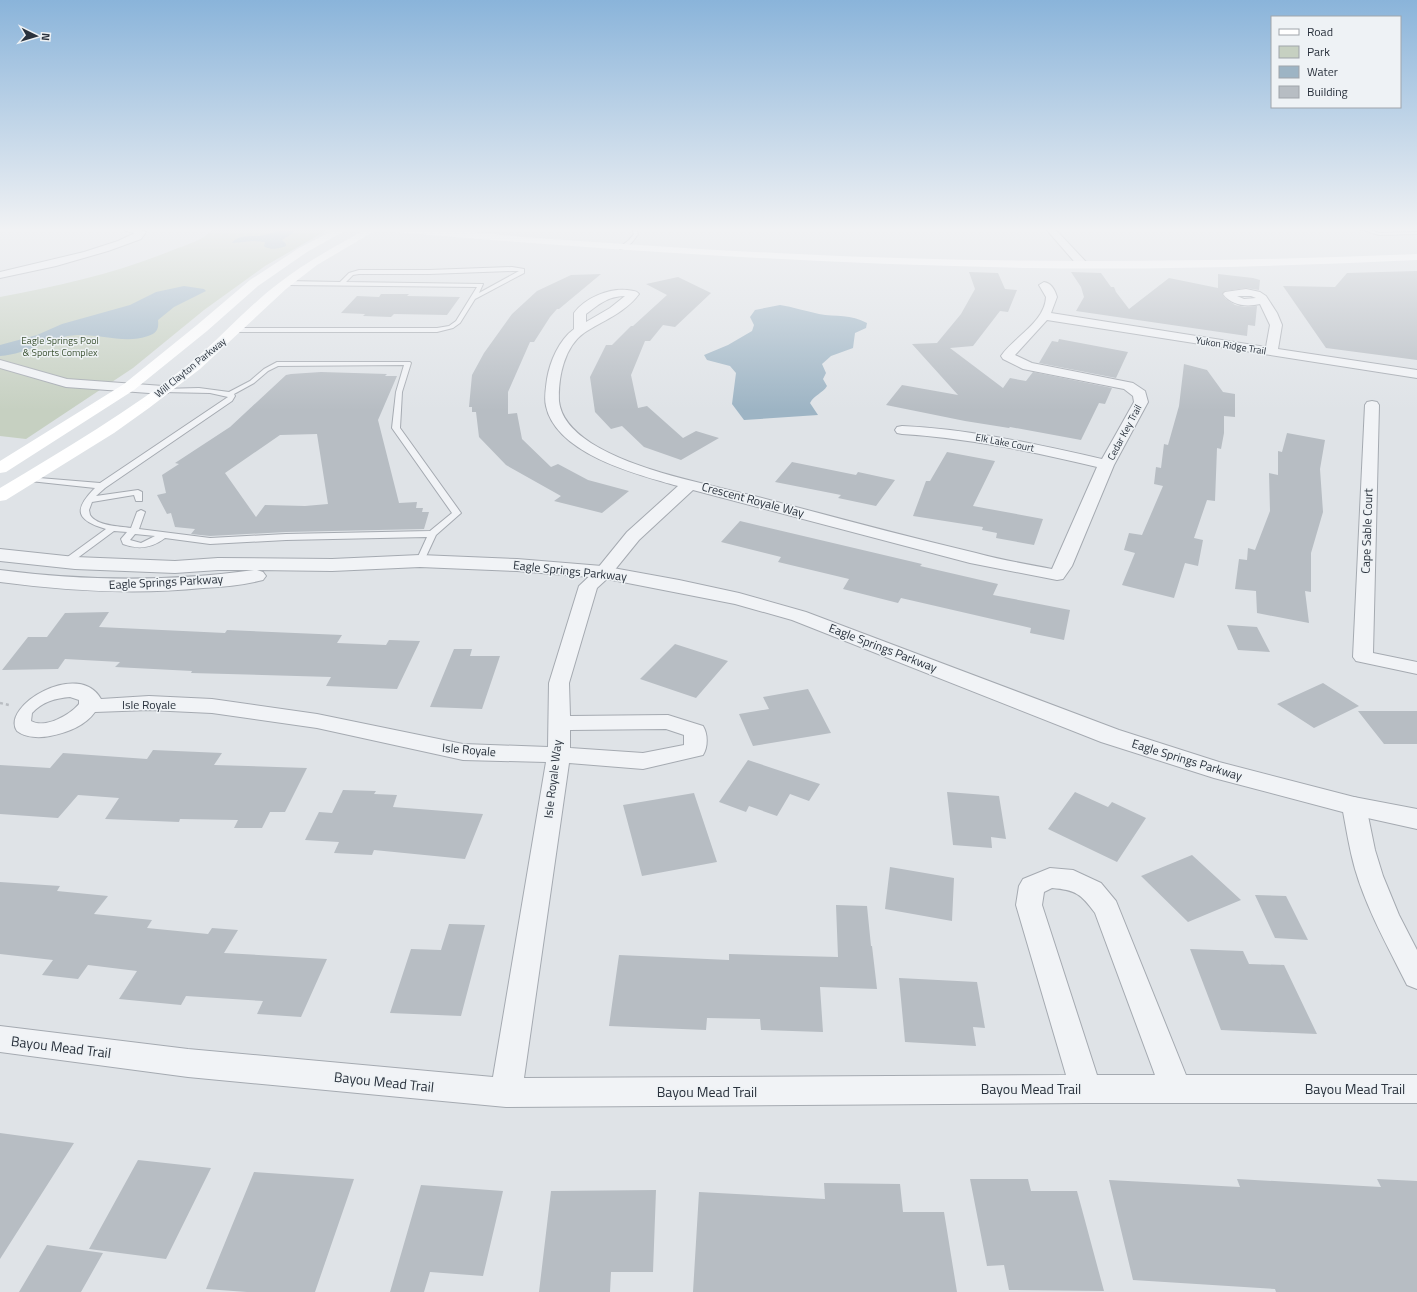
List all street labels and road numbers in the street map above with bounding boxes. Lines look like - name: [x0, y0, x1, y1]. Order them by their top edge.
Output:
- street label: Yukon Ridge Trail: [1195, 333, 1267, 358]
- street label: Will Clayton Parkway: [151, 334, 229, 401]
- street label: Cedar Key Trail: [1103, 402, 1145, 463]
- street label: Elk Lake Court: [974, 429, 1036, 456]
- street label: Crescent Royale Way: [700, 477, 807, 522]
- street label: Cape Sable Court: [1356, 487, 1378, 574]
- street label: Eagle Springs Parkway: [512, 555, 628, 586]
- street label: Eagle Springs Parkway: [108, 569, 224, 594]
- street label: Eagle Springs Parkway: [826, 618, 940, 677]
- street label: Isle Royale: [122, 695, 176, 714]
- street label: Eagle Springs Parkway: [1130, 734, 1245, 785]
- street label: Isle Royale: [441, 738, 497, 761]
- street label: Isle Royale Way: [538, 738, 567, 819]
- street label: Bayou Mead Trail: [10, 1030, 112, 1063]
- street label: Bayou Mead Trail: [333, 1066, 435, 1097]
- street label: Bayou Mead Trail: [981, 1078, 1081, 1099]
- street label: Bayou Mead Trail: [1305, 1078, 1405, 1099]
- street label: Bayou Mead Trail: [657, 1081, 757, 1102]

